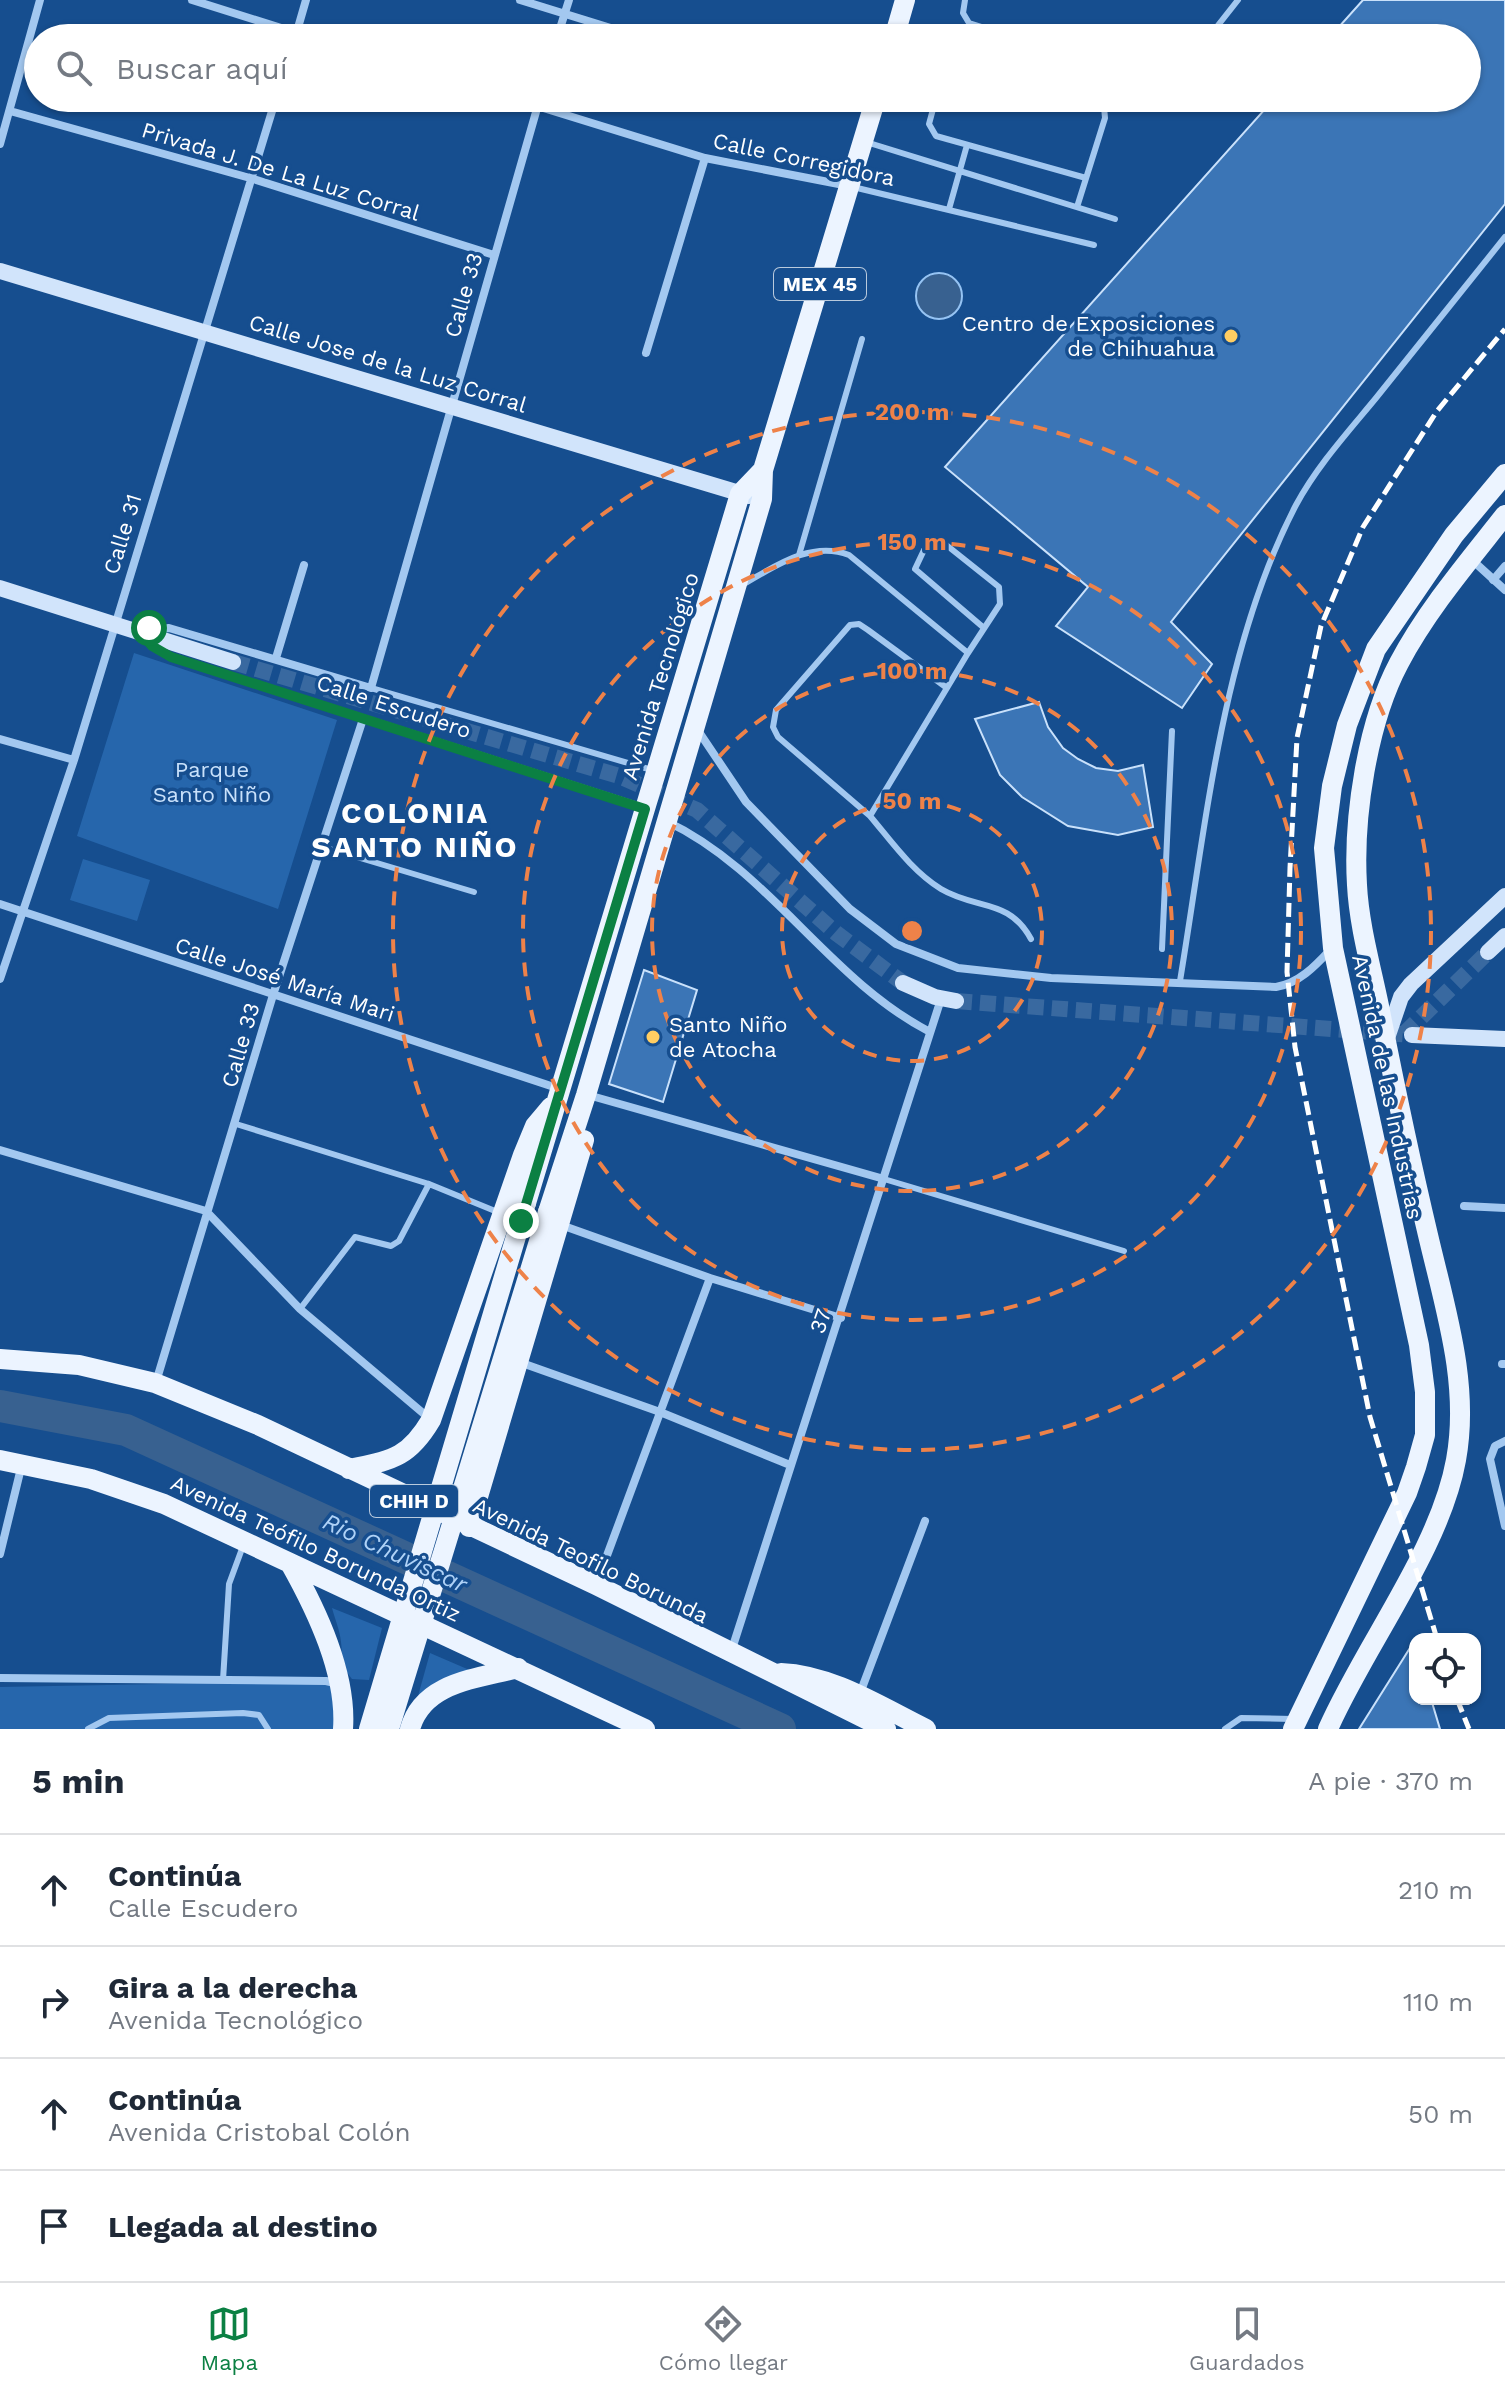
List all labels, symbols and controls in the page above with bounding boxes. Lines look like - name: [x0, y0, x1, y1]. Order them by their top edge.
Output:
- search box: [24, 24, 1481, 112]
- icon: search: [52, 46, 96, 90]
- text: Buscar aquí: [116, 51, 288, 86]
- street label: Privada J. De La Luz Corral: [139, 117, 423, 226]
- street label: Calle Corregidora: [711, 128, 897, 191]
- street label: Calle 33: [439, 250, 487, 340]
- road number: MEX 45: [774, 268, 866, 300]
- street label: Calle Jose de la Luz Corral: [246, 309, 530, 418]
- place label: Centro de Exposiciones de Chihuahua: [962, 311, 1215, 361]
- marker: Centro de Exposiciones de Chihuahua: [1222, 327, 1240, 345]
- text: 200 m: [875, 398, 949, 426]
- street label: Calle 31: [98, 491, 147, 577]
- text: 150 m: [877, 528, 947, 556]
- street label: Avenida Tecnológico: [617, 569, 704, 783]
- route start: [131, 610, 167, 646]
- text: 100 m: [877, 657, 947, 685]
- street label: Calle Escudero: [313, 670, 474, 743]
- park label: Parque Santo Niño: [153, 757, 271, 807]
- text: 50 m: [883, 787, 941, 815]
- district label: COLONIA SANTO NIÑO: [311, 795, 519, 864]
- centre of rings: [898, 917, 926, 945]
- street label: Calle José María Mari: [172, 932, 398, 1027]
- street label: Avenida de las Industrias: [1347, 952, 1428, 1222]
- street label: Calle 33: [216, 1000, 264, 1090]
- place label: Santo Niño de Atocha: [669, 1012, 788, 1062]
- marker: Santo Niño de Atocha: [644, 1028, 662, 1046]
- route end: [503, 1203, 539, 1239]
- street label: 37: [805, 1306, 836, 1337]
- street label: Avenida Teófilo Borunda Ortiz: [167, 1470, 465, 1627]
- road number: CHIH D: [370, 1485, 458, 1517]
- street label: Avenida Teofilo Borunda: [469, 1493, 712, 1628]
- water label: Rio Chuviscar: [319, 1507, 473, 1599]
- map controls: [1409, 1633, 1481, 1705]
- button: locate: [1409, 1633, 1481, 1705]
- text: 5 min: [32, 1761, 125, 1801]
- text: A pie · 370 m: [1308, 1766, 1473, 1796]
- text: Continúa: [108, 1858, 241, 1893]
- icon: ahead: [32, 1868, 76, 1912]
- text: 210 m: [1398, 1875, 1473, 1905]
- text: Calle Escudero: [108, 1893, 298, 1923]
- text: Gira a la derecha: [108, 1970, 357, 2005]
- icon: right: [32, 1980, 76, 2024]
- text: 110 m: [1403, 1987, 1473, 2017]
- text: Avenida Tecnológico: [108, 2005, 363, 2035]
- text: Continúa: [108, 2082, 241, 2117]
- icon: ahead: [32, 2092, 76, 2136]
- text: 50 m: [1408, 2099, 1473, 2129]
- text: Avenida Cristobal Colón: [108, 2117, 411, 2147]
- icon: arrive: [32, 2204, 76, 2248]
- text: Llegada al destino: [108, 2209, 378, 2244]
- tab: Mapa: [200, 2302, 258, 2375]
- tab: Cómo llegar: [659, 2302, 788, 2375]
- tab: Guardados: [1189, 2302, 1305, 2375]

